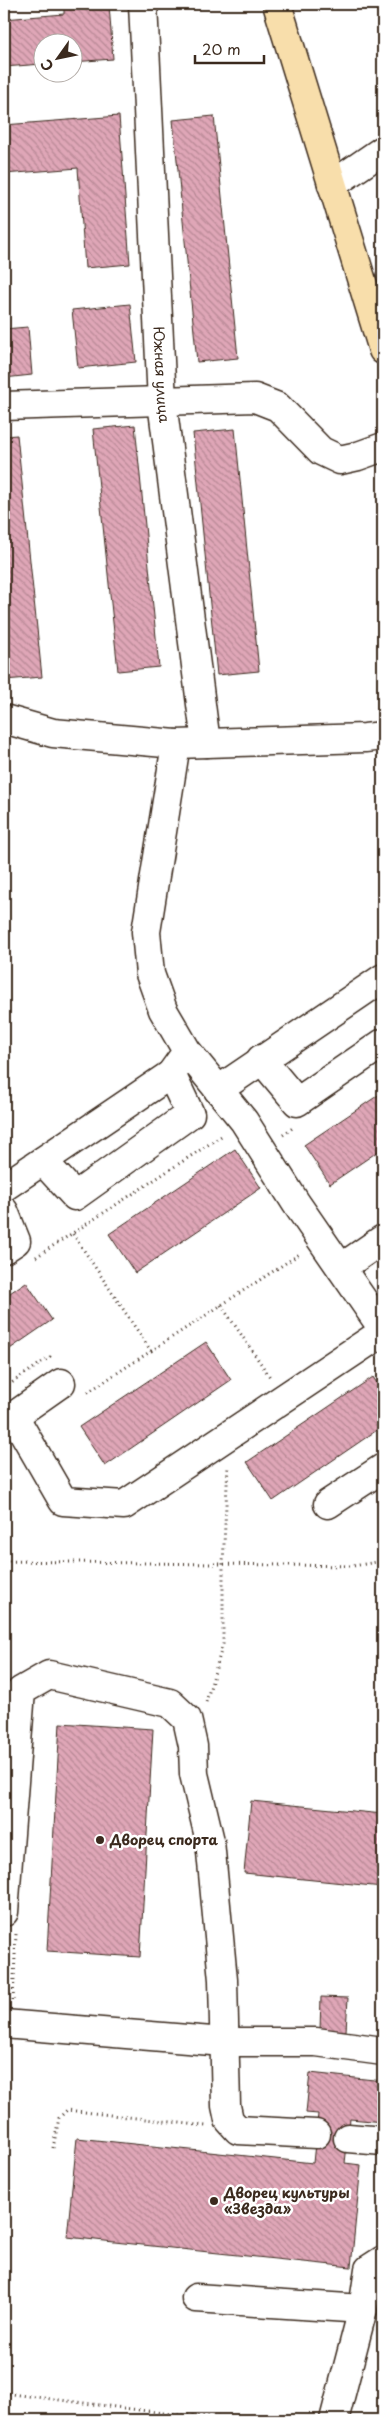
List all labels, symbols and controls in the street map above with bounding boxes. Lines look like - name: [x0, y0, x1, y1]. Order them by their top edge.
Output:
- north arrow: [32, 32, 82, 82]
- scale bar: [195, 32, 263, 64]
- text: 20 m: [202, 37, 241, 60]
- text: С: [35, 55, 58, 75]
- street label: Южная улица: [148, 326, 176, 424]
- place label: Дворец спорта: [109, 1829, 218, 1850]
- marker: Дворец спорта: [94, 1834, 106, 1846]
- place label: Дворец культуры «Звезда»: [223, 2182, 350, 2219]
- marker: Дворец культуры «Звезда»: [208, 2195, 220, 2207]

